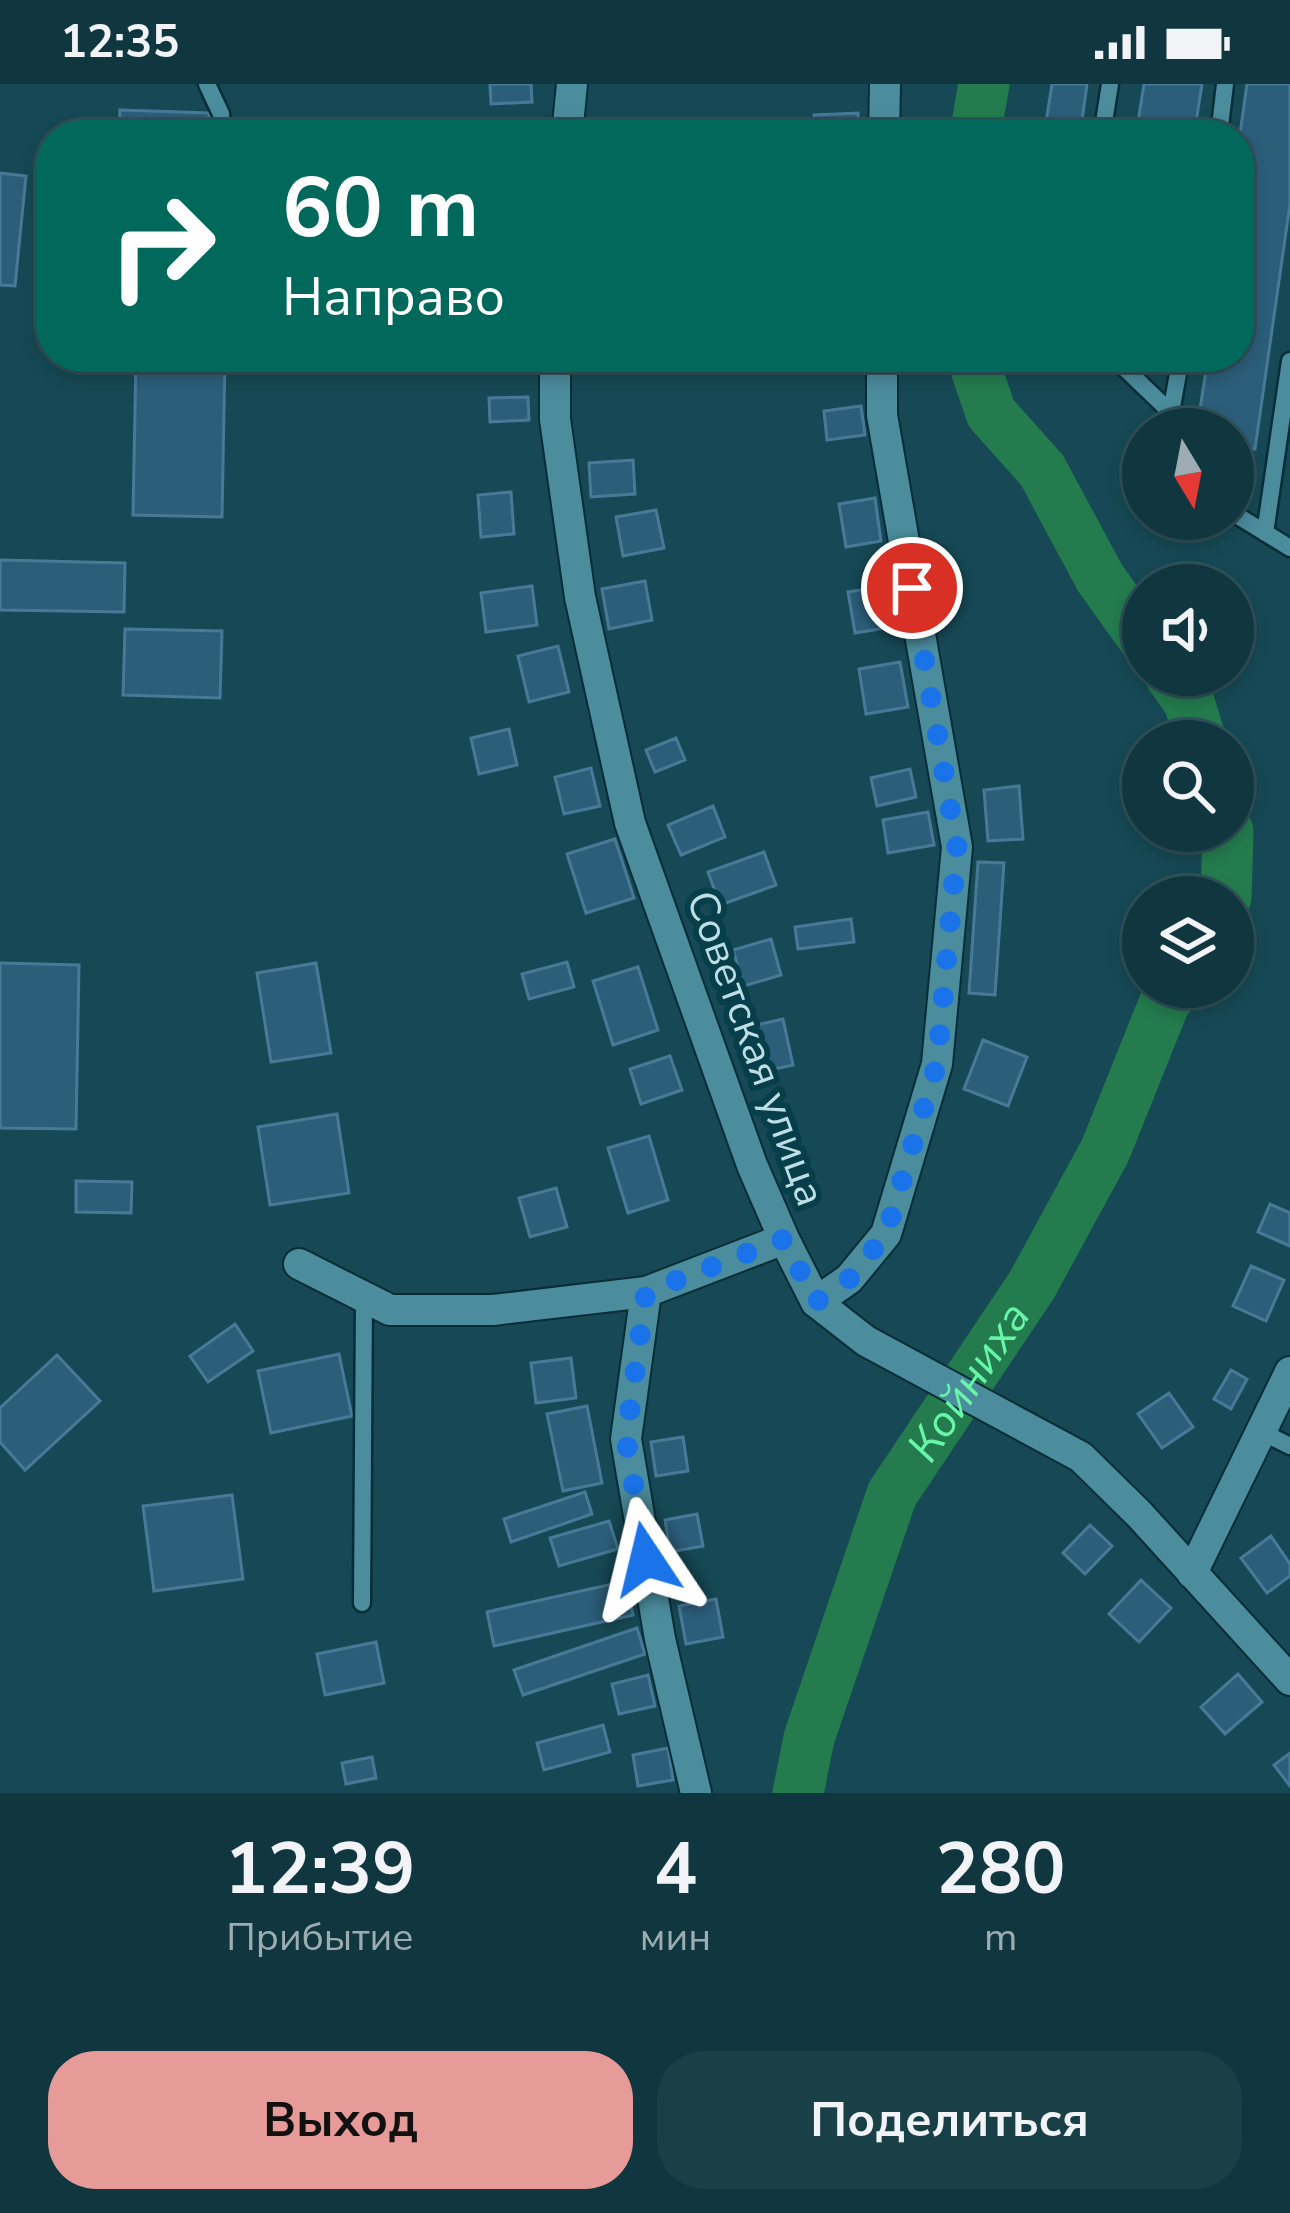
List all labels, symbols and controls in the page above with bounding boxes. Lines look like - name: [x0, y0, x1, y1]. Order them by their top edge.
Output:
- text: 12:35: [60, 12, 179, 73]
- text: 60 m: [282, 151, 479, 266]
- icon: right: [84, 168, 240, 324]
- text: Направо: [282, 260, 505, 334]
- north arrow: [1122, 408, 1254, 540]
- map controls: [1122, 408, 1254, 1008]
- pin: [861, 537, 963, 639]
- icon: arrive: [879, 555, 945, 621]
- button: sound: [1122, 564, 1254, 696]
- button: search: [1122, 720, 1254, 852]
- button: layers: [1122, 876, 1254, 1008]
- street label: Советская улица: [672, 883, 839, 1214]
- water label: Койниха: [893, 1289, 1045, 1474]
- position arrow: [583, 1496, 709, 1622]
- text: 12:39: [225, 1820, 415, 1918]
- text: 4: [654, 1820, 697, 1918]
- text: 280: [936, 1820, 1065, 1918]
- text: Прибытие: [226, 1911, 413, 1964]
- text: мин: [640, 1911, 711, 1964]
- text: m: [984, 1911, 1017, 1964]
- button: Выход: [48, 2051, 633, 2189]
- button: Поделиться: [657, 2051, 1242, 2189]

